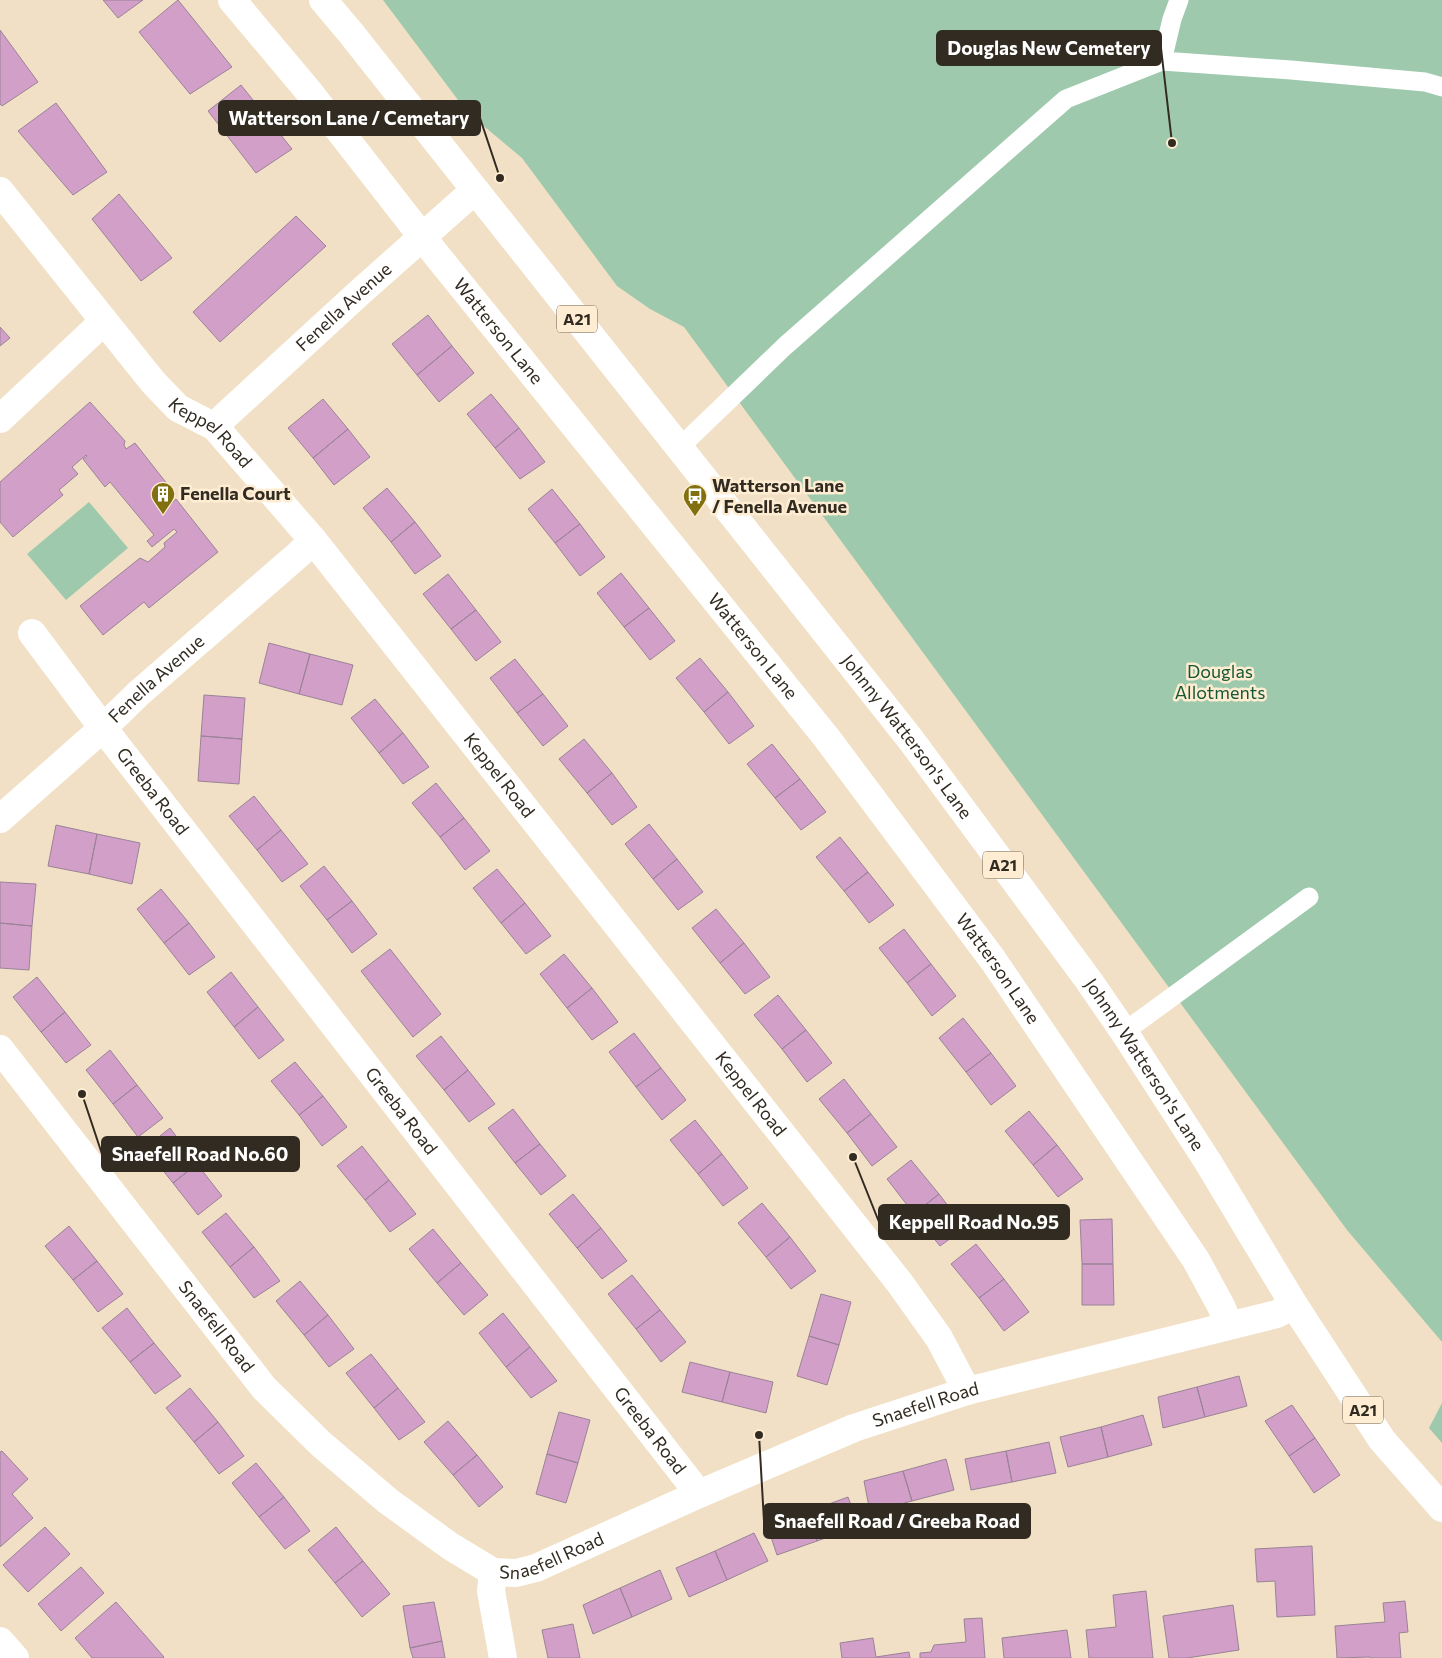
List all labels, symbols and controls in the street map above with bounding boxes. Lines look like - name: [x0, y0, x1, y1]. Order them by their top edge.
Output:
- callout: Douglas New Cemetery: [937, 31, 1161, 65]
- text: Douglas New Cemetery: [947, 36, 1151, 59]
- callout: Watterson Lane / Cemetary: [219, 101, 480, 135]
- text: Watterson Lane / Cemetary: [229, 106, 470, 129]
- street label: Fenella Avenue: [291, 258, 396, 355]
- street label: Watterson Lane: [449, 273, 548, 388]
- road number: A21: [557, 306, 597, 332]
- street label: Keppel Road: [164, 393, 257, 472]
- place label: Watterson Lane / Fenella Avenue: [712, 474, 847, 517]
- building icon: Fenella Court: [150, 481, 176, 515]
- place label: Fenella Court: [180, 482, 291, 504]
- bus stop icon: Watterson Lane / Fenella Avenue: [682, 483, 708, 517]
- street label: Watterson Lane: [704, 588, 803, 703]
- street label: Fenella Avenue: [103, 629, 208, 727]
- street label: Johnny Watterson's Lane: [837, 649, 977, 823]
- park label: Douglas Allotments: [1175, 660, 1265, 703]
- street label: Keppel Road: [460, 728, 540, 822]
- street label: Greeba Road: [112, 743, 194, 839]
- road number: A21: [983, 852, 1023, 878]
- street label: Watterson Lane: [952, 909, 1045, 1028]
- street label: Johnny Watterson's Lane: [1080, 974, 1210, 1154]
- street label: Keppel Road: [711, 1047, 792, 1140]
- street label: Greeba Road: [361, 1062, 443, 1159]
- callout: Snaefell Road No.60: [102, 1137, 299, 1171]
- text: Snaefell Road No.60: [112, 1142, 288, 1165]
- callout: Keppell Road No.95: [879, 1205, 1069, 1239]
- text: Keppell Road No.95: [889, 1210, 1059, 1233]
- street label: Snaefell Road: [174, 1276, 260, 1376]
- street label: Snaefell Road: [869, 1376, 981, 1431]
- street label: Greeba Road: [610, 1382, 691, 1478]
- road number: A21: [1343, 1396, 1383, 1424]
- callout: Snaefell Road / Greeba Road: [764, 1504, 1030, 1538]
- text: Snaefell Road / Greeba Road: [774, 1509, 1020, 1532]
- street label: Snaefell Road: [499, 1527, 607, 1583]

